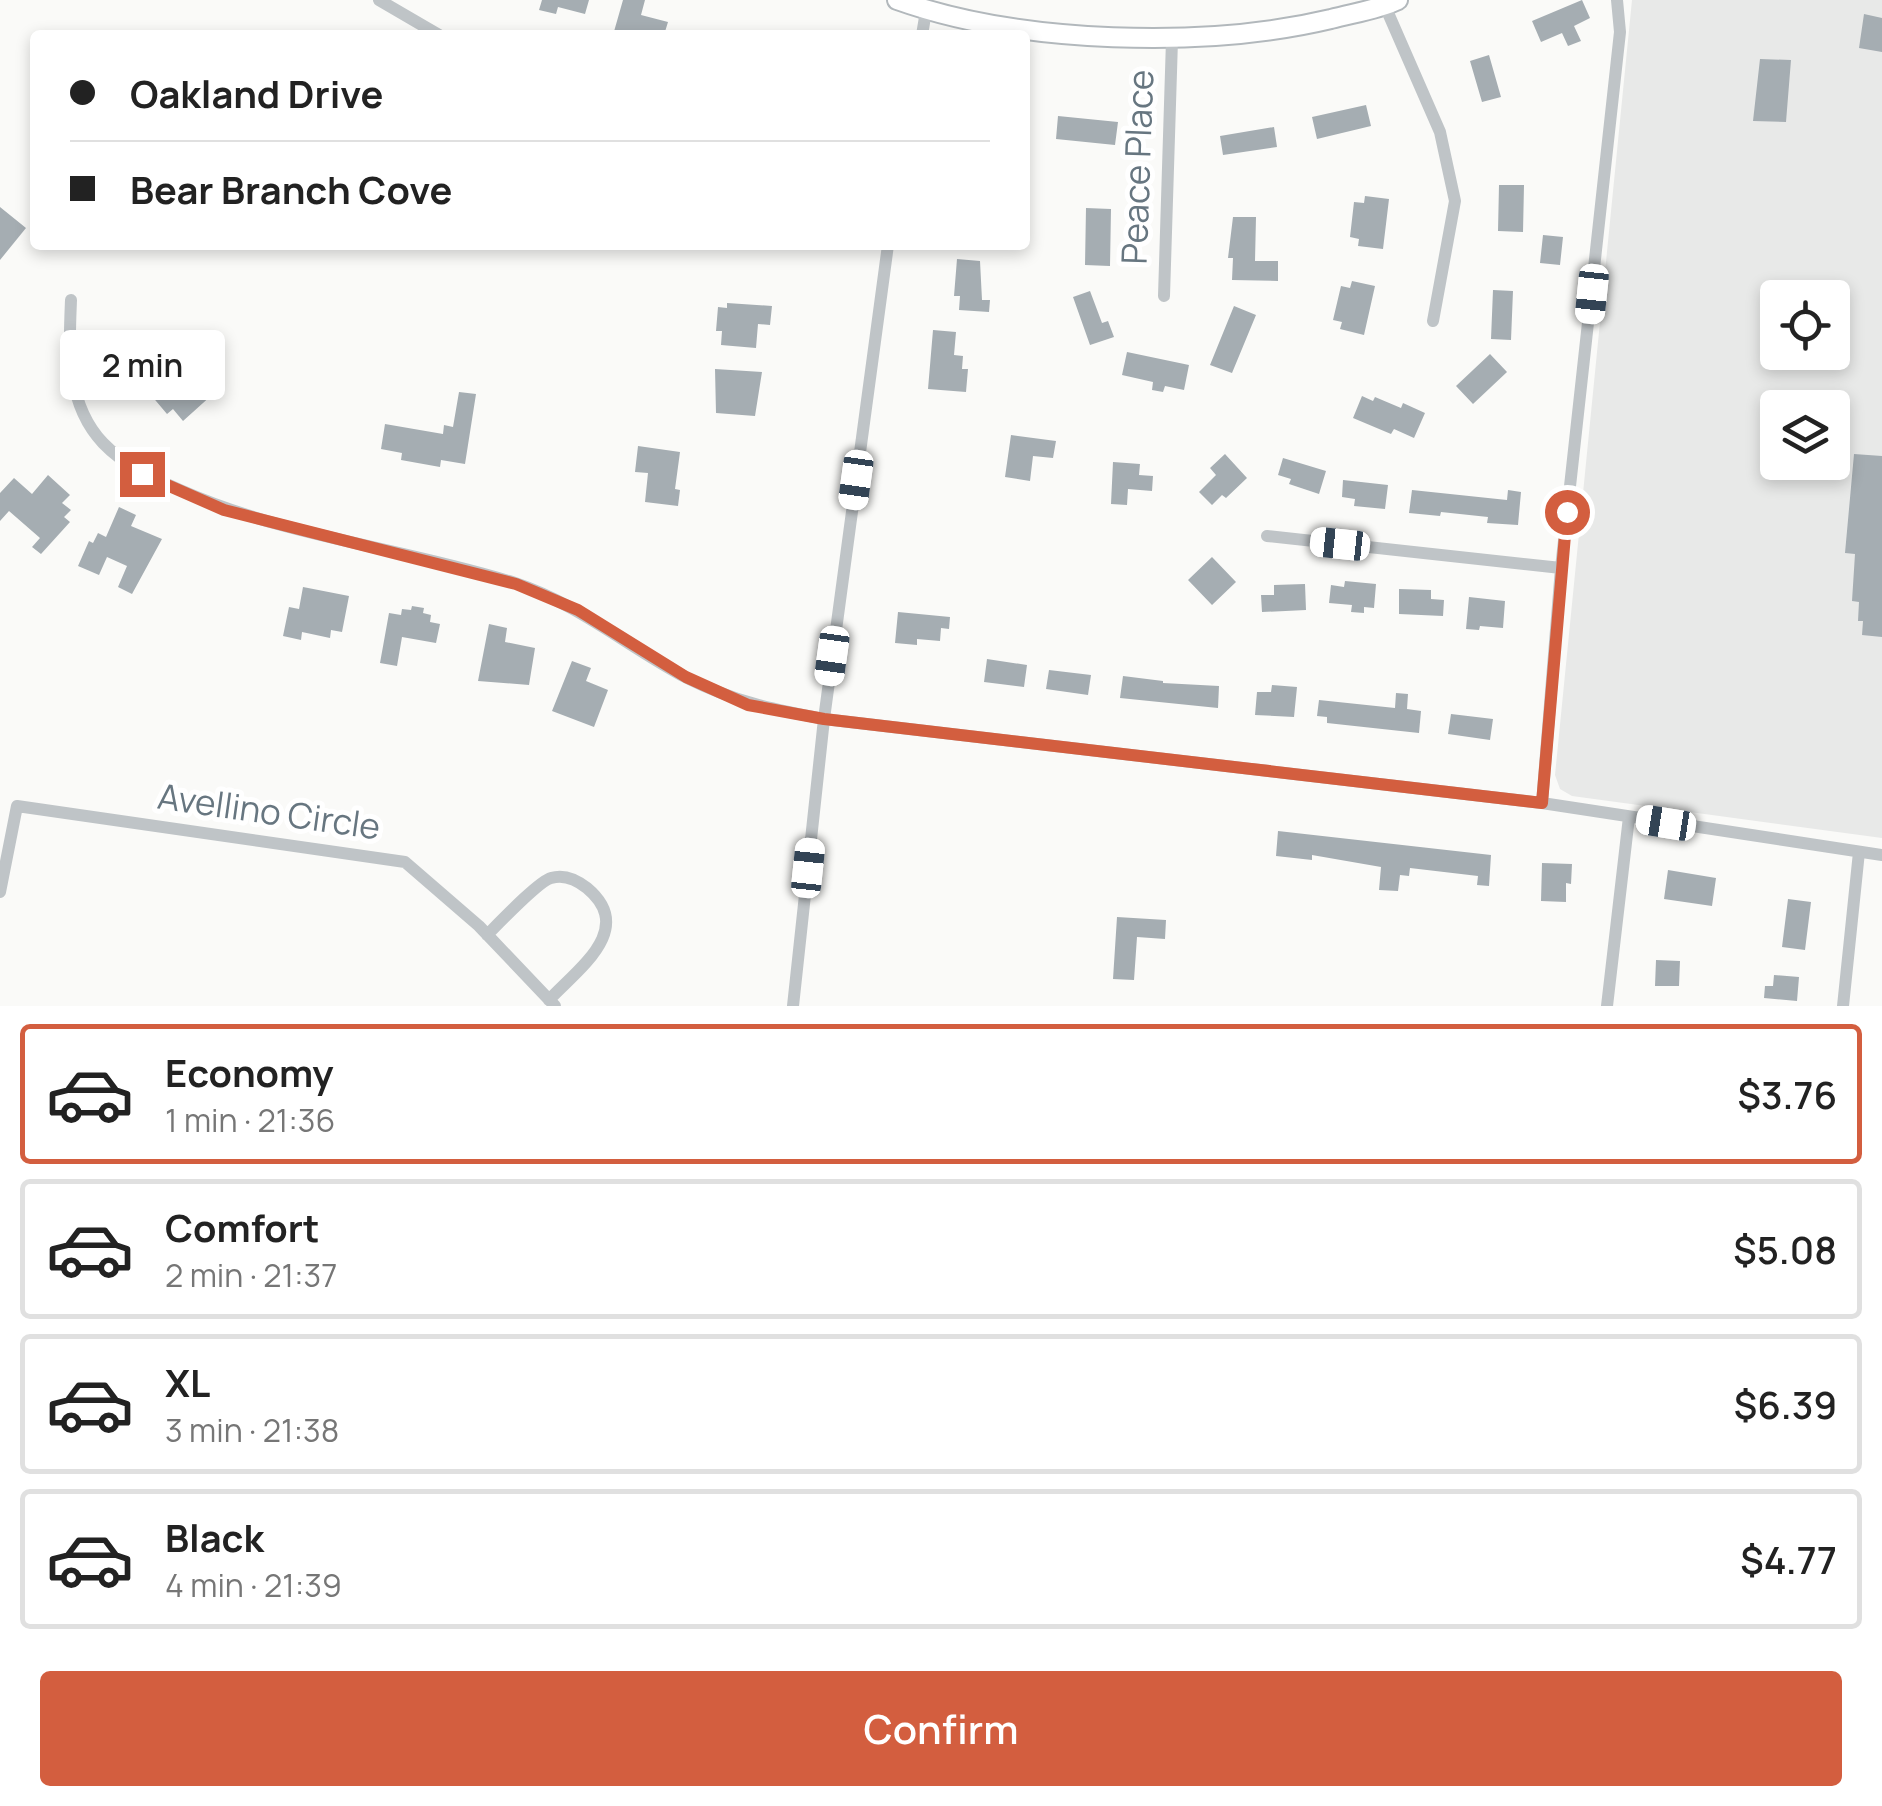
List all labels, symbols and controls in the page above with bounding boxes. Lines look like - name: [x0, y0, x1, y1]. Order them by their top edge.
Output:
- text: Oakland Drive: [130, 67, 383, 119]
- street label: Peace Place: [1110, 69, 1164, 265]
- text: Bear Branch Cove: [130, 163, 452, 215]
- car: [1574, 263, 1610, 325]
- map controls: [1760, 280, 1850, 480]
- button: locate: [1760, 280, 1850, 370]
- callout: 2 min: [59, 329, 224, 399]
- text: 2 min: [102, 343, 183, 387]
- button: layers: [1760, 390, 1850, 480]
- car: [837, 448, 875, 512]
- route end: [120, 452, 165, 497]
- route start: [1545, 490, 1590, 535]
- car: [1309, 526, 1371, 562]
- car: [813, 624, 851, 688]
- street label: Avellino Circle: [155, 772, 383, 850]
- car: [1634, 803, 1698, 843]
- car: [790, 837, 826, 899]
- text: Economy: [165, 1046, 334, 1098]
- icon: car: [45, 1049, 135, 1139]
- text: $3.76: [1738, 1068, 1837, 1120]
- text: 1 min · 21:36: [165, 1098, 335, 1142]
- text: Comfort: [165, 1201, 319, 1253]
- icon: car: [45, 1204, 135, 1294]
- text: $5.08: [1733, 1223, 1837, 1275]
- text: 2 min · 21:37: [165, 1253, 337, 1297]
- text: XL: [165, 1356, 210, 1408]
- icon: car: [45, 1359, 135, 1449]
- text: $6.39: [1734, 1378, 1837, 1430]
- text: 3 min · 21:38: [165, 1408, 339, 1452]
- text: Black: [165, 1511, 264, 1563]
- icon: car: [45, 1514, 135, 1604]
- text: $4.77: [1740, 1533, 1837, 1585]
- text: 4 min · 21:39: [165, 1563, 342, 1607]
- button: Confirm: [40, 1671, 1842, 1786]

